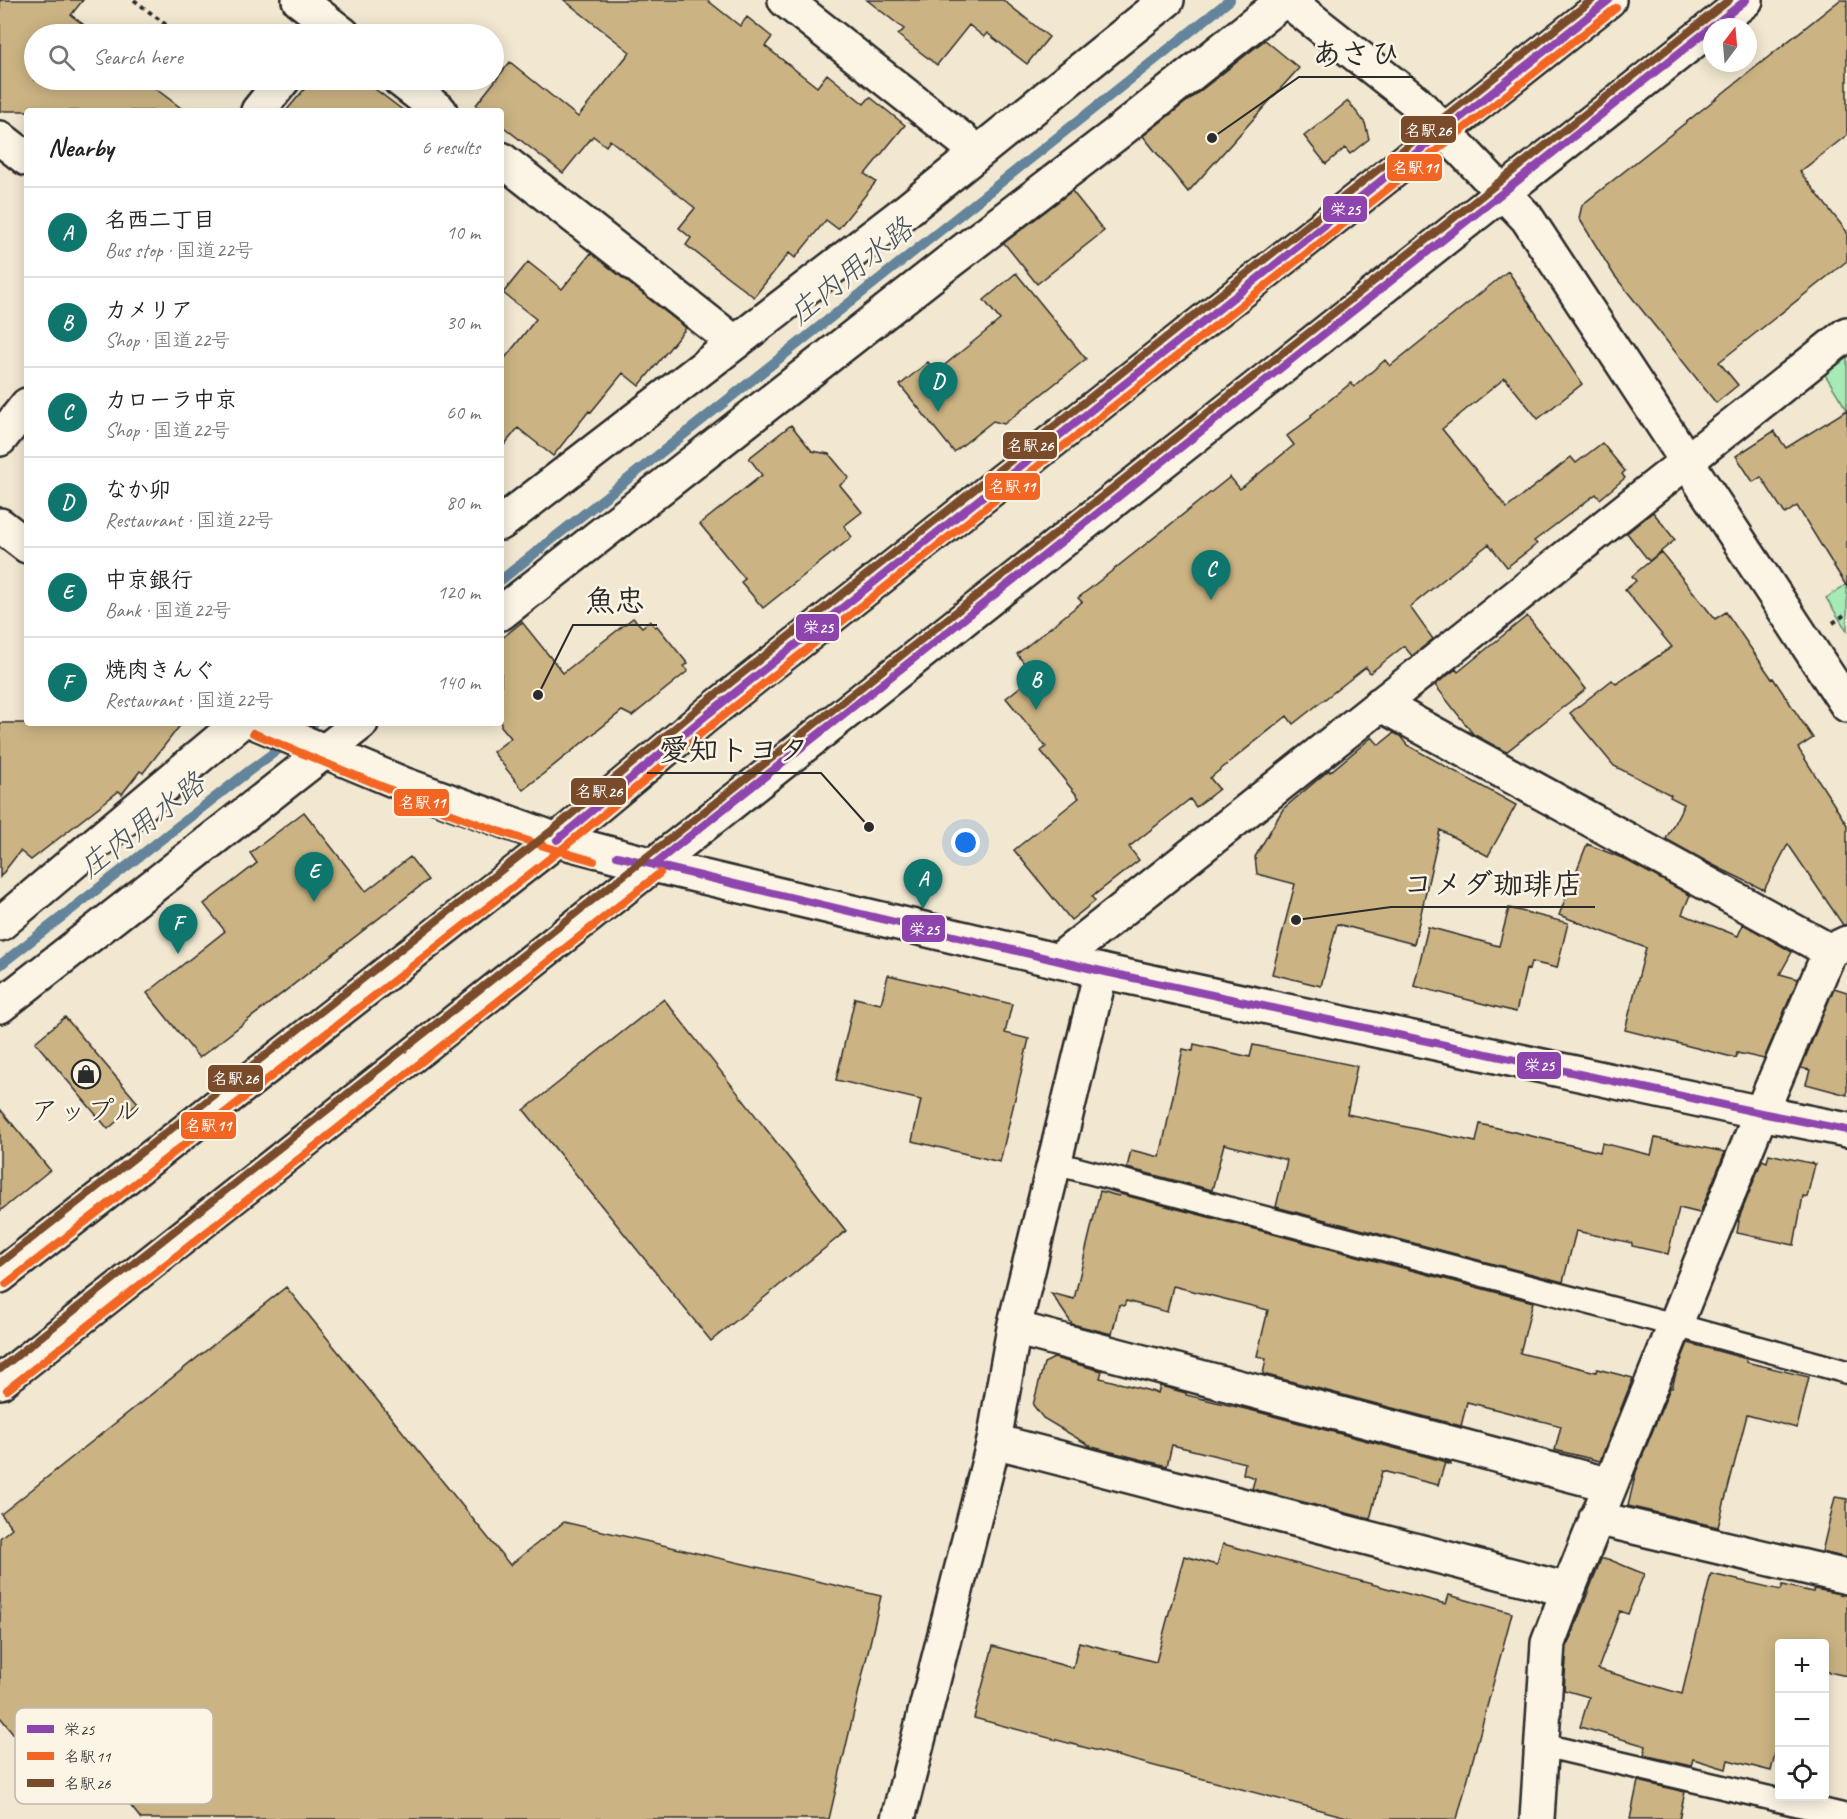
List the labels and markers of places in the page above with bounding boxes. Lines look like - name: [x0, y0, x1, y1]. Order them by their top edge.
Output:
- callout: あさひ: [1299, 29, 1413, 77]
- pin: D: [918, 362, 958, 412]
- pin: C: [1192, 550, 1230, 600]
- callout: 魚忠: [573, 577, 657, 625]
- pin: B: [1016, 660, 1056, 710]
- callout: 愛知トヨタ: [647, 725, 821, 773]
- pin: E: [294, 852, 334, 902]
- callout: コメダ珈琲店: [1391, 859, 1595, 907]
- pin: A: [904, 860, 942, 909]
- pin: F: [158, 904, 198, 954]
- shop icon: アップル: [70, 1058, 102, 1090]
- place label: アップル: [31, 1093, 141, 1128]

